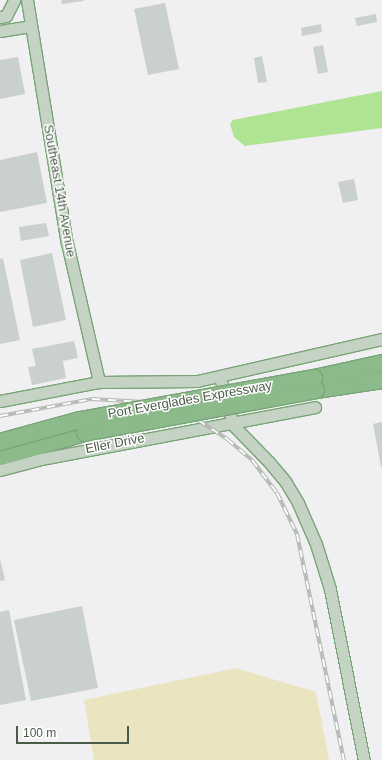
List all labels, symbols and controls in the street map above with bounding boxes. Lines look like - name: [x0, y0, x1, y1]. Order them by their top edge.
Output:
- street label: Southeast 14th Avenue: [40, 123, 78, 259]
- street label: Port Everglades Expressway: [107, 378, 273, 422]
- street label: Eller Drive: [84, 431, 146, 457]
- scale bar: [18, 718, 131, 744]
- text: 100 m: [23, 726, 56, 740]

